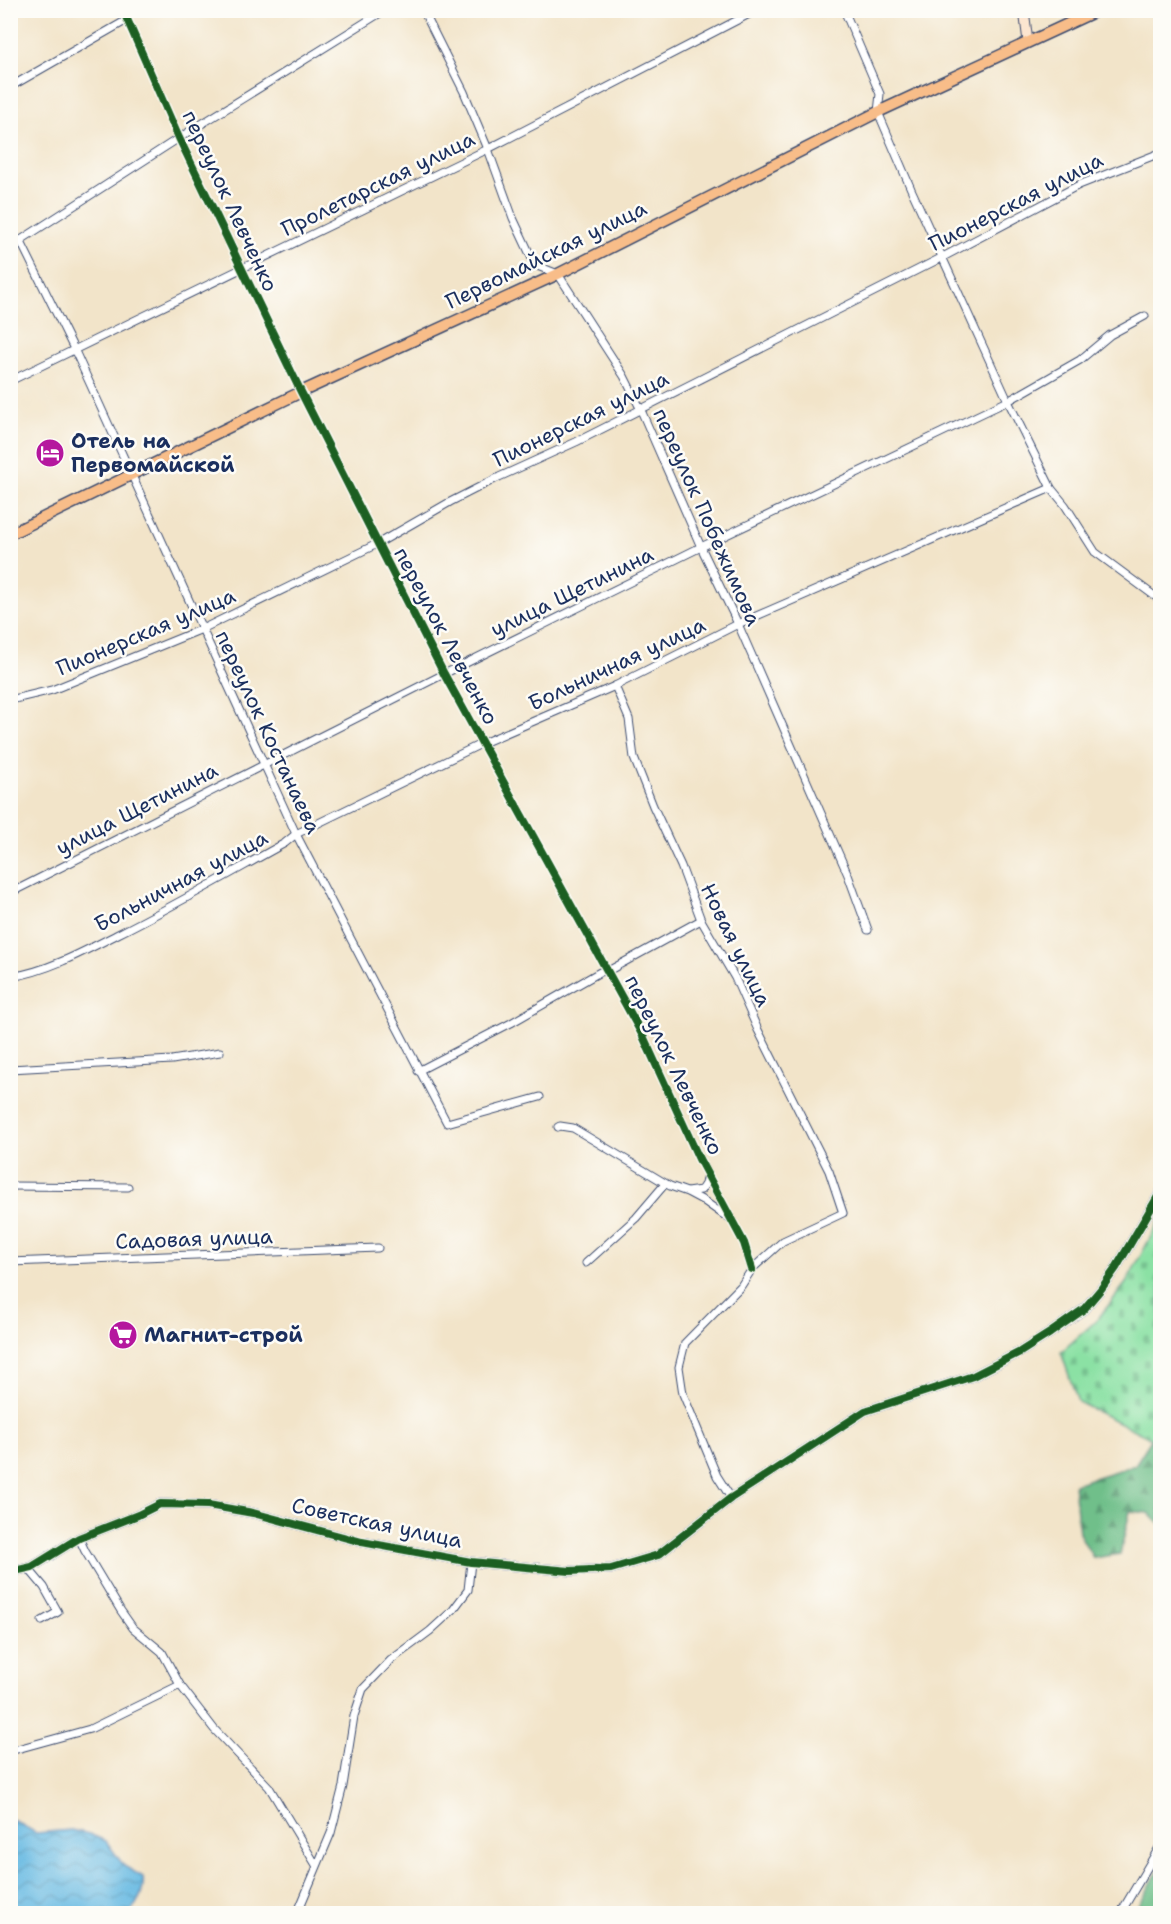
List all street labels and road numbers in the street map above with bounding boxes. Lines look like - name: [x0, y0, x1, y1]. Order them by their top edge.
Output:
- street label: переулок Левченко: [176, 106, 284, 296]
- street label: Пролетарская улица: [276, 125, 480, 243]
- street label: Пионерская улица: [924, 146, 1108, 258]
- street label: Первомайская улица: [441, 194, 651, 316]
- street label: Пионерская улица: [489, 364, 673, 474]
- street label: переулок Побежимова: [646, 404, 768, 630]
- street label: улица Щетинина: [486, 540, 658, 644]
- street label: переулок Левченко: [387, 542, 505, 730]
- street label: Пионерская улица: [52, 582, 240, 682]
- street label: Больничная улица: [524, 611, 710, 717]
- street label: переулок Костанаева: [209, 626, 327, 838]
- street label: улица Щетинина: [51, 756, 223, 862]
- street label: Больничная улица: [89, 823, 273, 939]
- street label: Новая улица: [694, 879, 778, 1011]
- street label: переулок Левченко: [618, 970, 730, 1160]
- street label: Садовая улица: [115, 1222, 273, 1256]
- street label: Советская улица: [289, 1491, 465, 1555]

